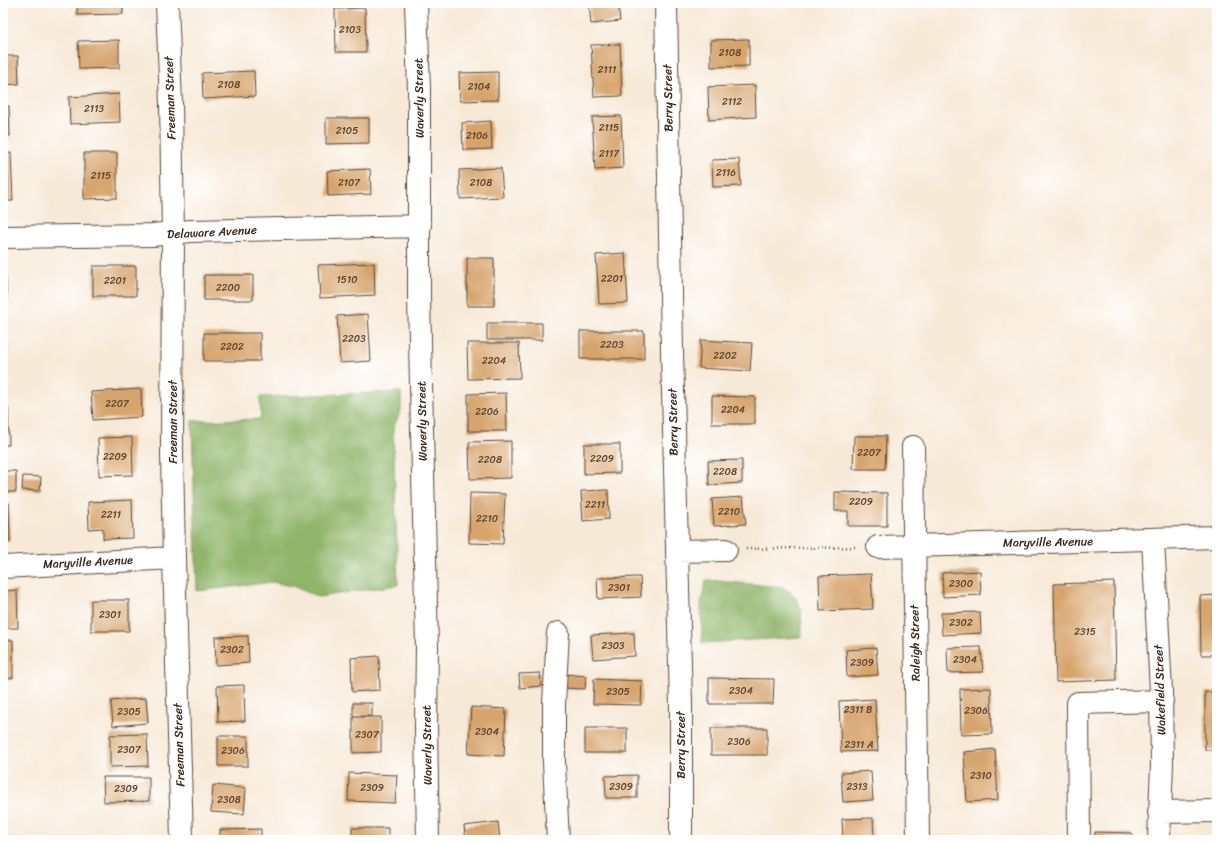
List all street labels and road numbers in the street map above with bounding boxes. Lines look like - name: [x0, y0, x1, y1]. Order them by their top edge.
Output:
- street label: Freeman Street: [158, 55, 182, 140]
- street label: Waverly Street: [407, 58, 431, 138]
- street label: Berry Street: [656, 63, 680, 132]
- street label: Delaware Avenue: [166, 219, 258, 245]
- street label: Freeman Street: [162, 379, 184, 464]
- street label: Waverly Street: [410, 381, 434, 461]
- street label: Berry Street: [661, 387, 685, 456]
- street label: Maryville Avenue: [1003, 530, 1093, 554]
- street label: Maryville Avenue: [43, 549, 134, 575]
- street label: Raleigh Street: [903, 603, 927, 681]
- street label: Wakefield Street: [1147, 643, 1173, 735]
- street label: Freeman Street: [167, 702, 191, 787]
- street label: Waverly Street: [415, 705, 439, 785]
- street label: Berry Street: [670, 710, 692, 779]

